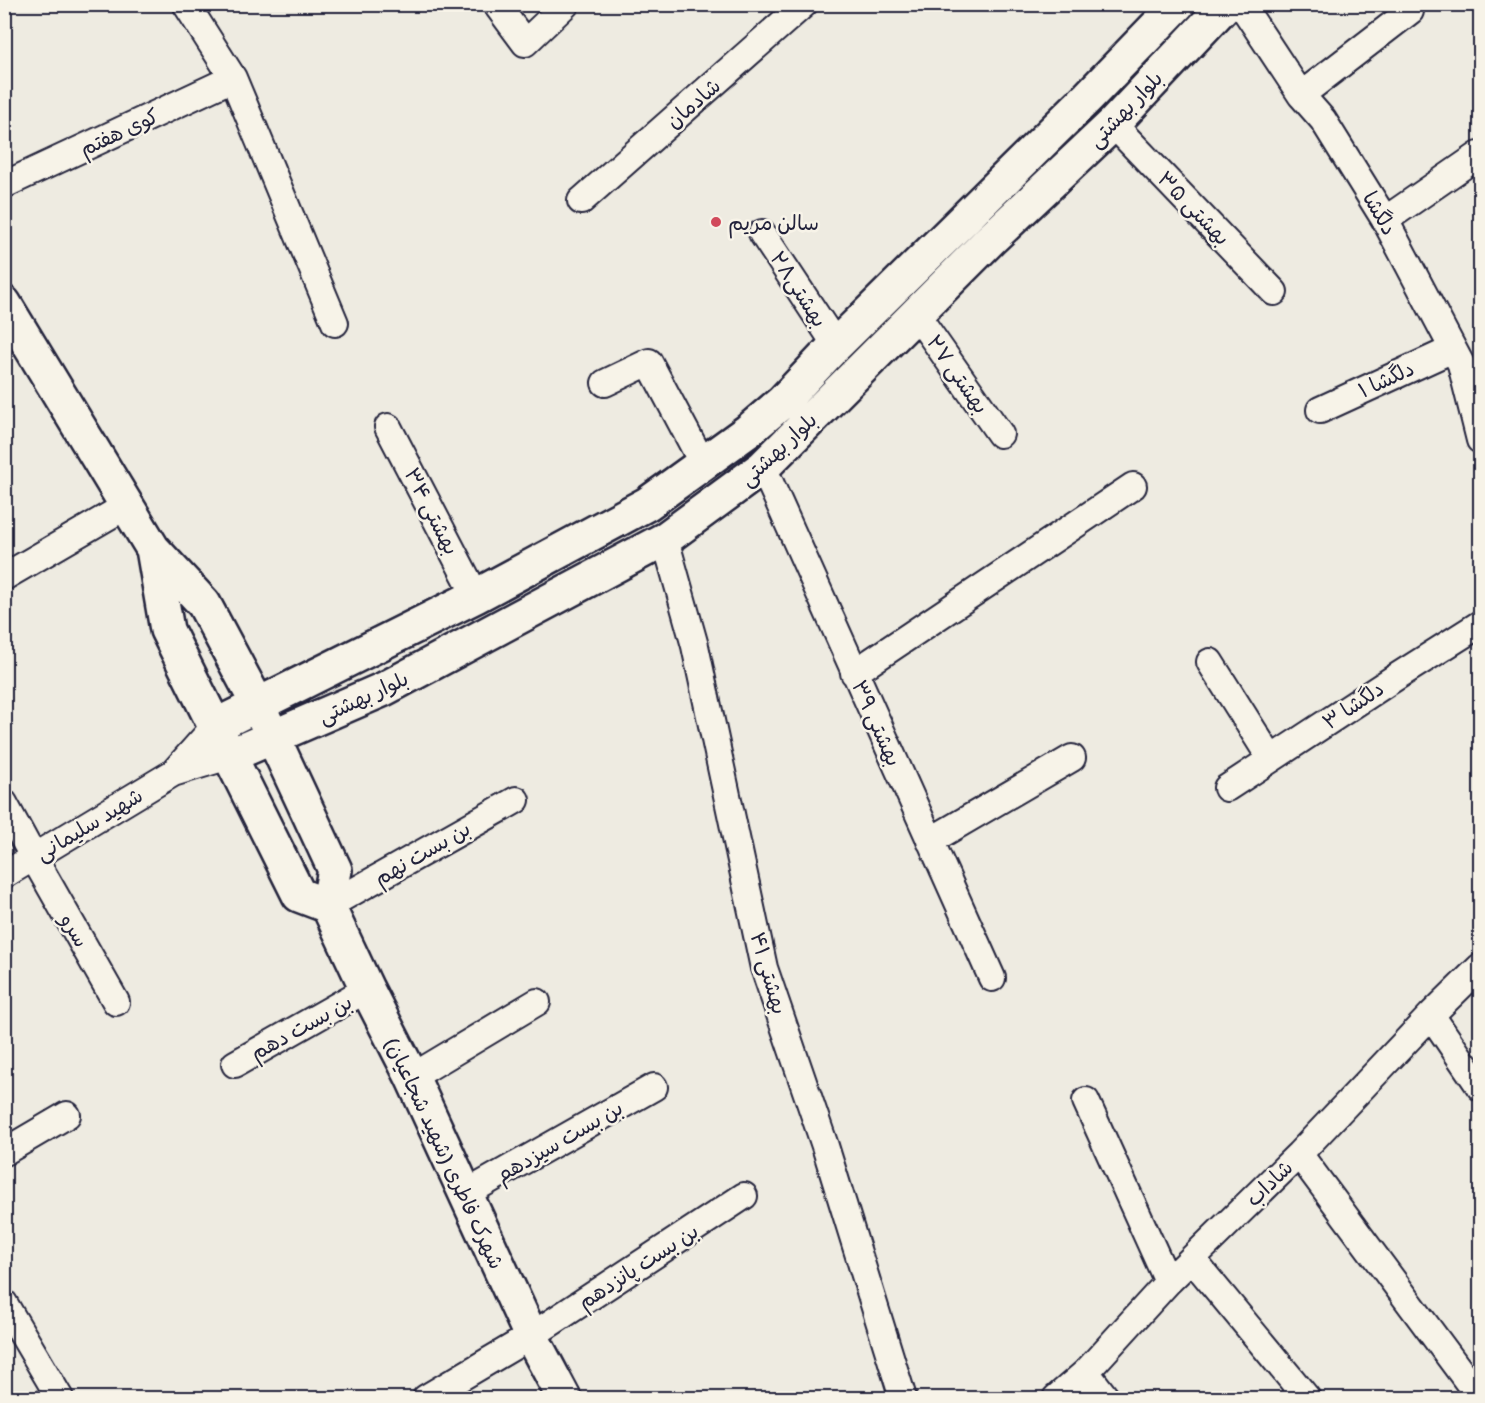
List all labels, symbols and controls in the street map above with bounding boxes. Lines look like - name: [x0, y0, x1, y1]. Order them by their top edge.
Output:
- street label: بلوار بهشتی: [1082, 66, 1169, 154]
- street label: شادمان: [661, 73, 725, 133]
- street label: کوی هفتم: [76, 103, 164, 165]
- street label: بهشتی ۳۵: [1151, 166, 1235, 251]
- street label: دلگشا: [1358, 187, 1402, 239]
- place label: سالن مریم: [728, 210, 819, 239]
- marker: سالن مریم: [709, 215, 723, 229]
- street label: بهشتی۲۸: [764, 246, 833, 333]
- street label: بهشتی ٣٧: [920, 330, 994, 419]
- street label: دلگشا ۱: [1354, 355, 1418, 403]
- street label: بلوار بهشتی: [734, 407, 823, 493]
- street label: بهشتی ۳۴: [398, 463, 464, 560]
- street label: بلوار بهشتی: [314, 665, 413, 731]
- street label: بهشتی ۳۹: [845, 676, 907, 771]
- street label: دلگشا ۳: [1318, 676, 1388, 734]
- street label: شهید سلیمانی: [31, 782, 148, 867]
- street label: بن بست نهم: [369, 815, 477, 894]
- street label: سرو: [53, 908, 95, 952]
- street label: بهشتی ۴۱: [743, 929, 793, 1018]
- street label: بن بست دهم: [246, 989, 358, 1069]
- street label: شهرک فاطری (شهید شجاعیان): [380, 1033, 510, 1273]
- street label: بن بست سیزدهم: [491, 1095, 629, 1191]
- street label: شاداب: [1240, 1155, 1298, 1212]
- street label: بن بست پانزدهم: [573, 1218, 705, 1317]

